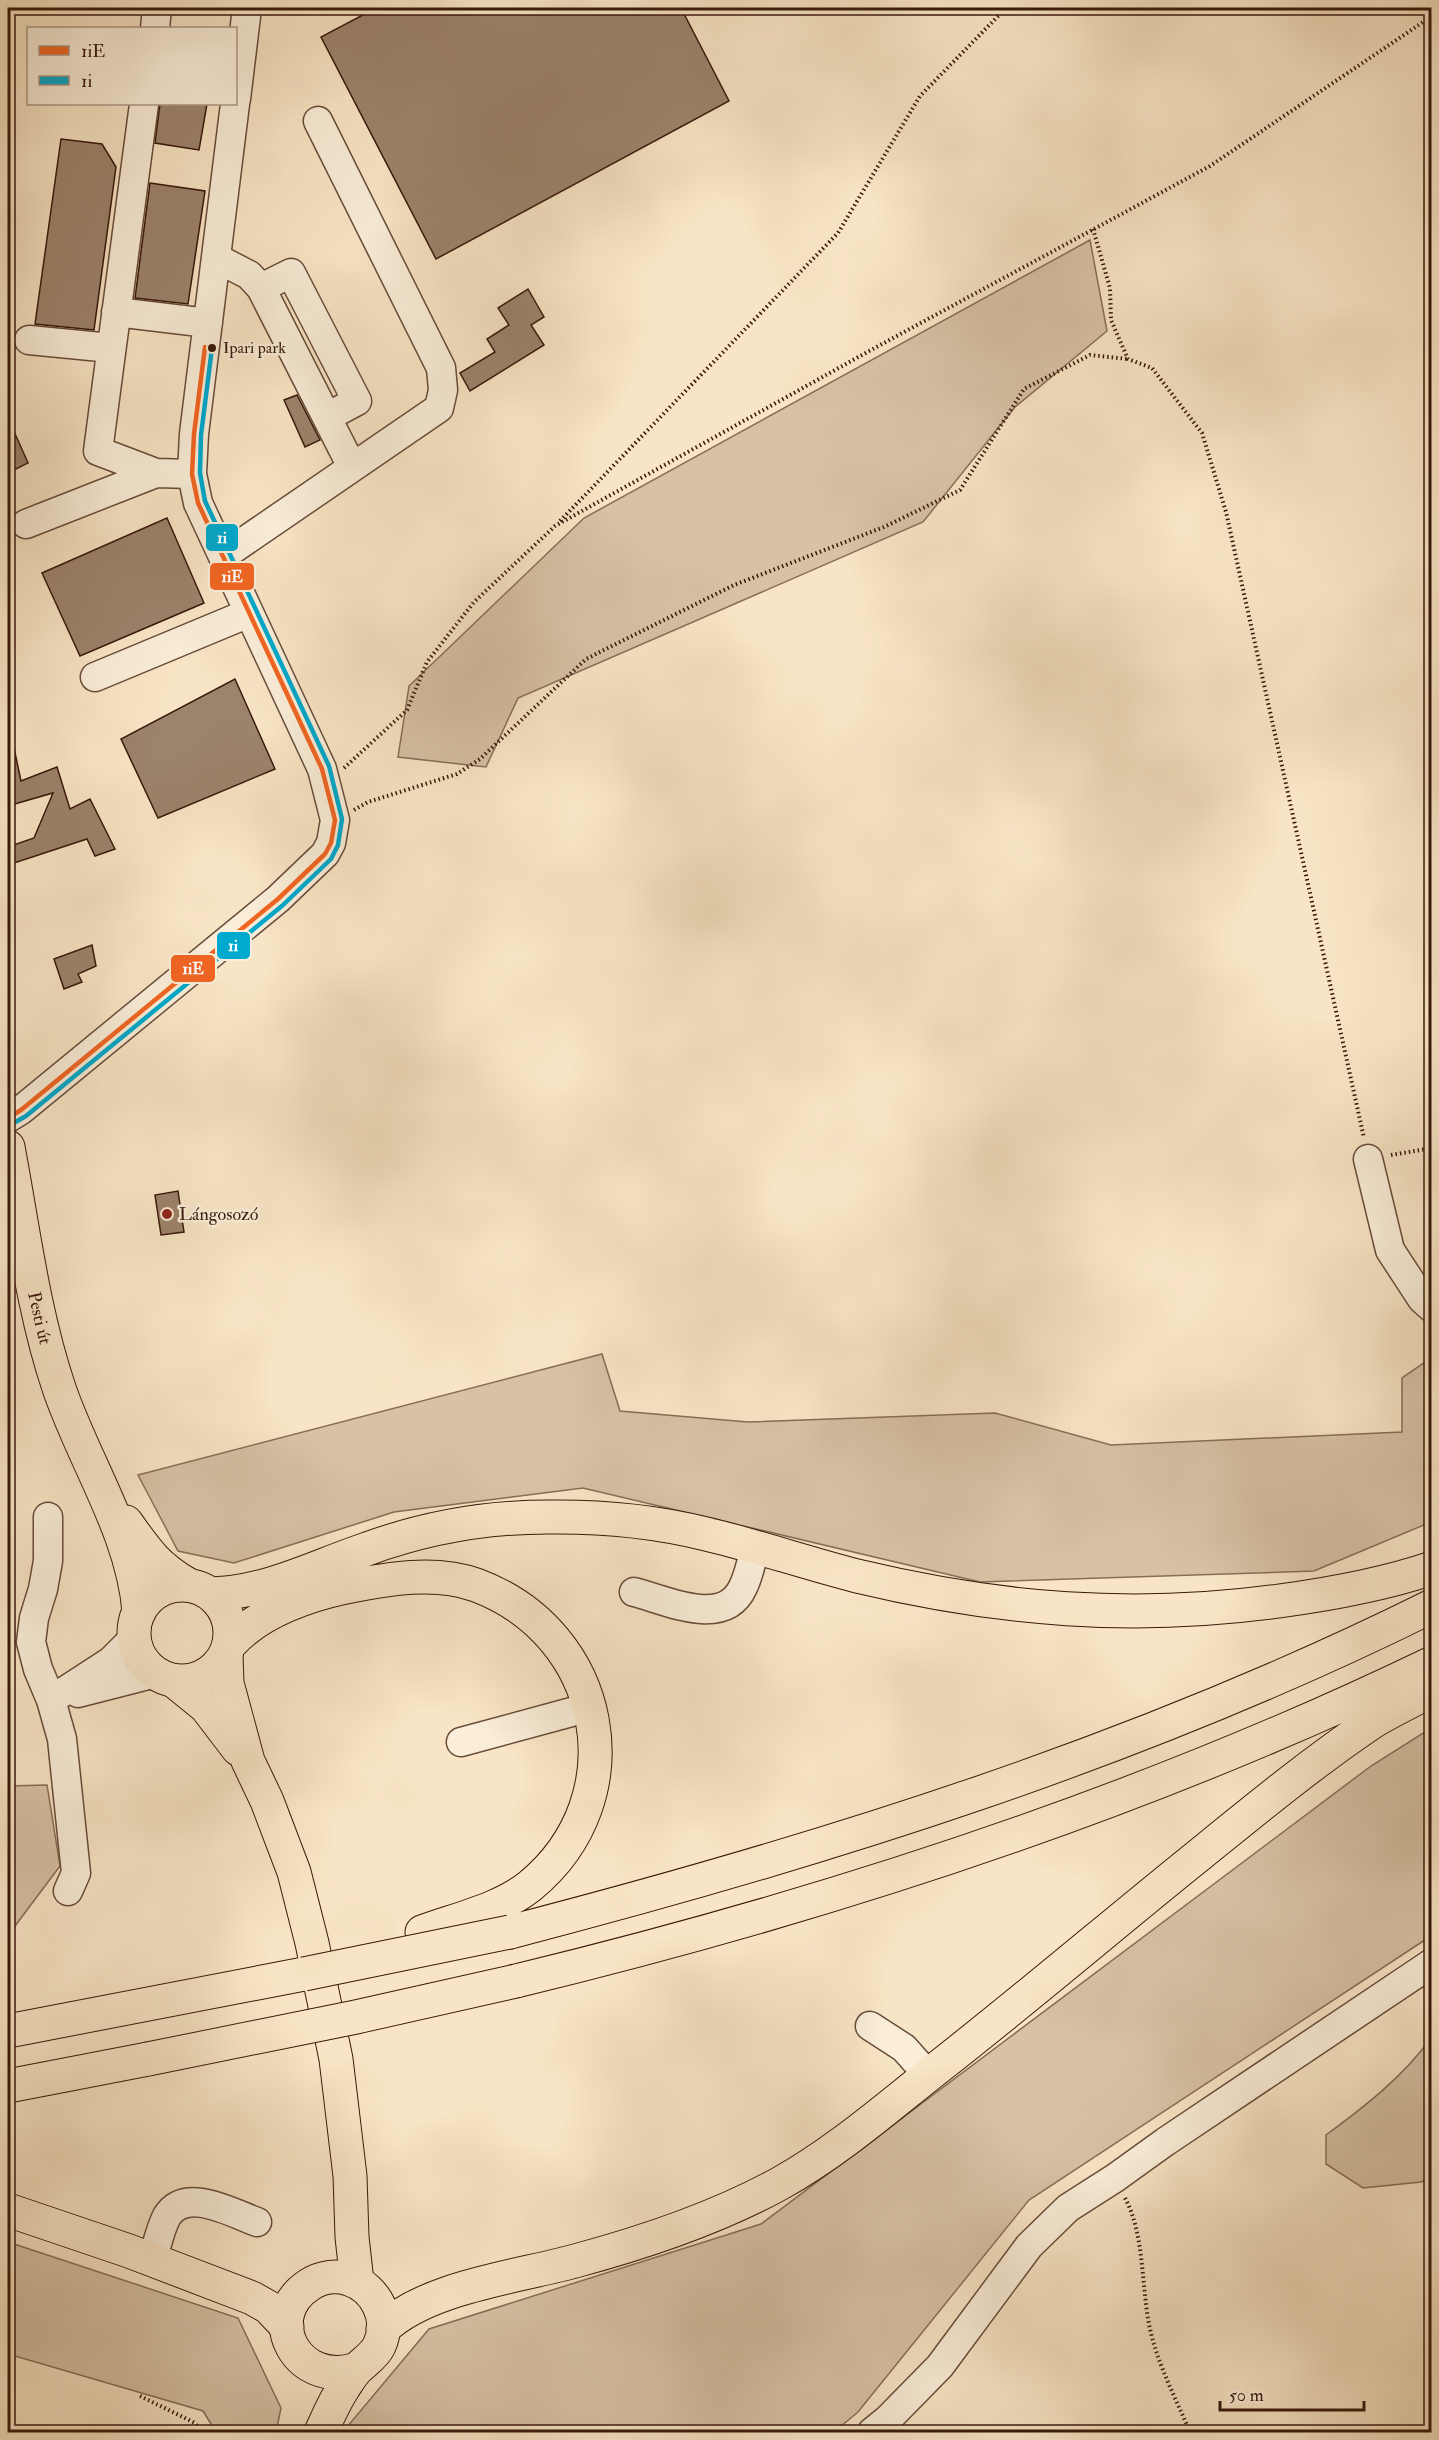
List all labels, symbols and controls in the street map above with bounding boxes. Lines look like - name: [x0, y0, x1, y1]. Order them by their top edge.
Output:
- legend: [27, 27, 237, 105]
- text: 1iE: [81, 40, 105, 63]
- text: 1i: [81, 70, 92, 93]
- place label: Ipari park: [223, 338, 286, 359]
- marker: Ipari park: [206, 342, 218, 354]
- line badge: 1i: [205, 523, 239, 552]
- text: 1i: [217, 528, 228, 548]
- line badge: 1iE: [209, 562, 255, 591]
- text: 1iE: [221, 567, 243, 587]
- line badge: 1i: [216, 931, 251, 960]
- text: 1i: [228, 936, 239, 956]
- line badge: 1iE: [170, 954, 216, 983]
- text: 1iE: [182, 959, 204, 979]
- place label: Lángosozó: [179, 1203, 259, 1226]
- marker: Lángosozó: [160, 1207, 174, 1221]
- street label: Pesti út: [23, 1290, 57, 1347]
- scale bar: [1220, 2374, 1364, 2412]
- text: 50 m: [1229, 2384, 1264, 2407]

